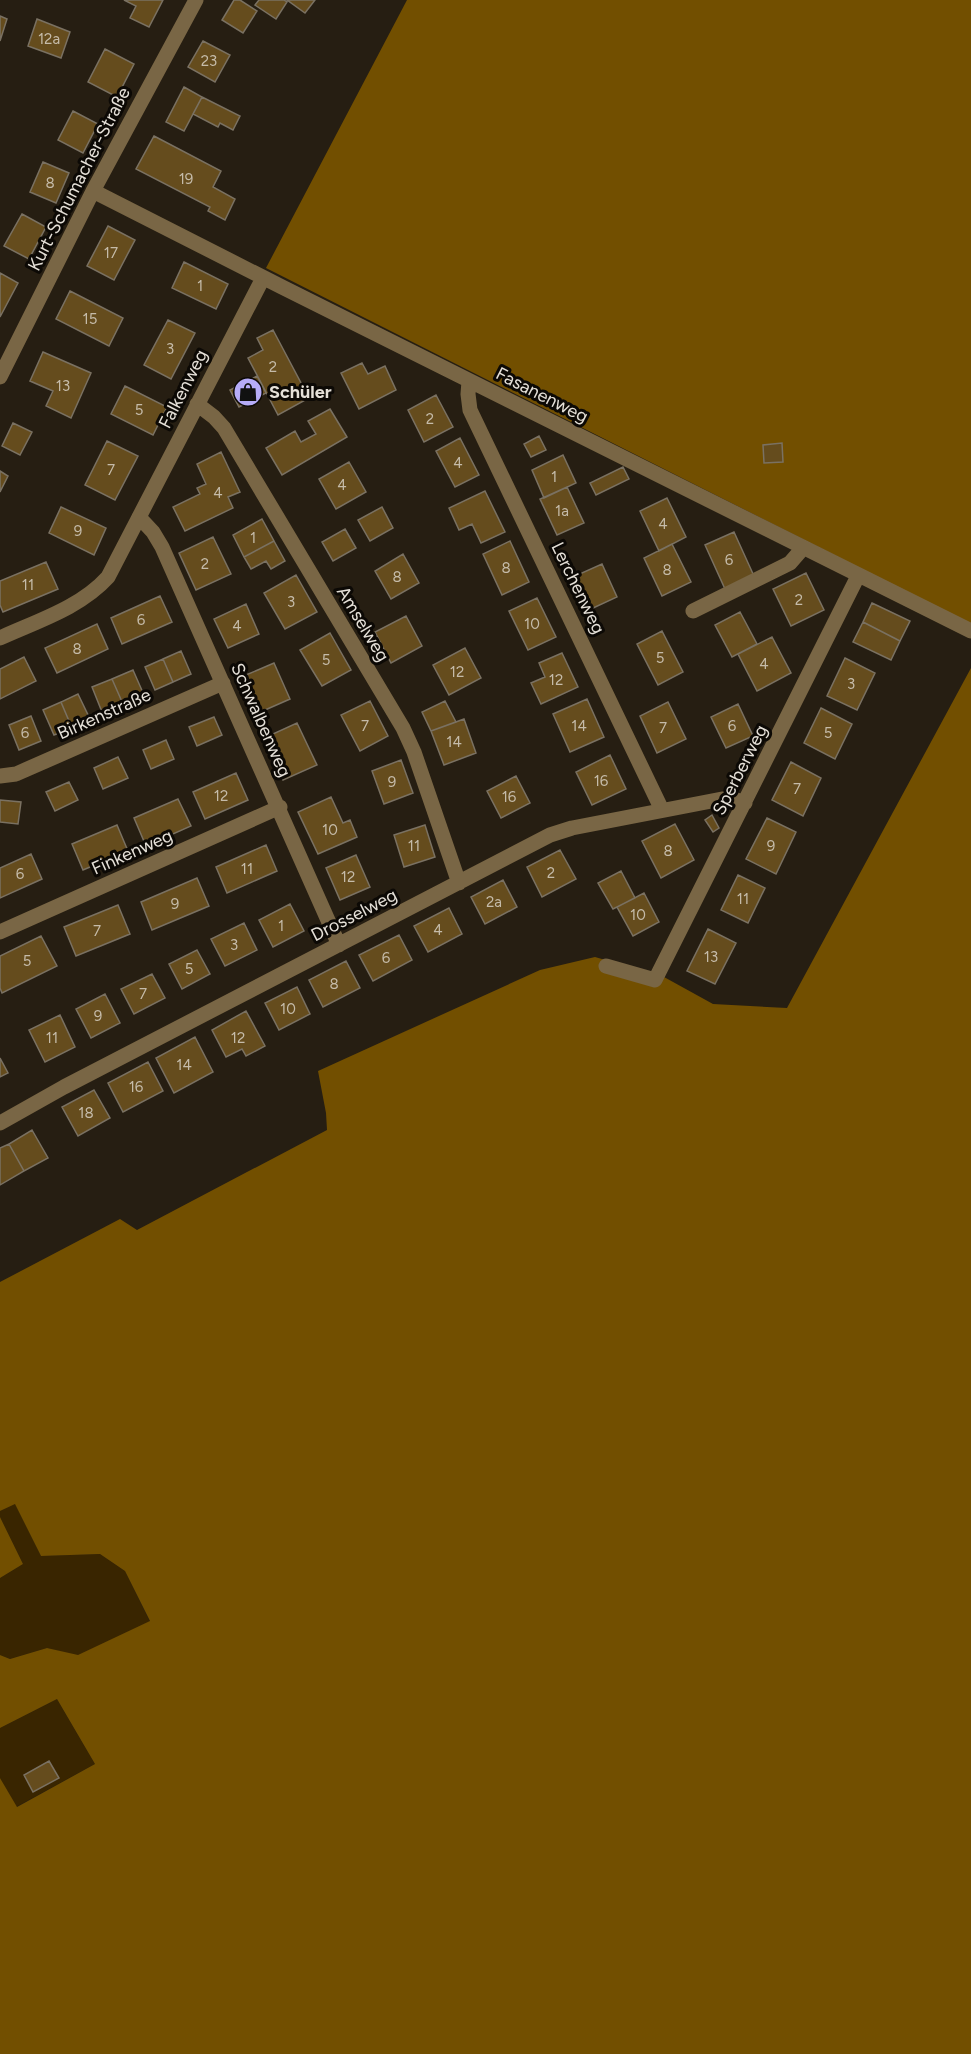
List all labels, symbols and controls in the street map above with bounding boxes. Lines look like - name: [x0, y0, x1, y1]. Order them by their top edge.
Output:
- house number: 12a: [38, 30, 60, 48]
- house number: 23: [201, 52, 217, 70]
- street label: Kurt-Schumacher-Straße: [23, 83, 135, 274]
- house number: 19: [179, 170, 193, 188]
- house number: 8: [45, 174, 55, 192]
- house number: 17: [104, 244, 118, 262]
- house number: 1: [197, 277, 203, 295]
- house number: 15: [83, 310, 97, 328]
- house number: 3: [166, 340, 174, 358]
- street label: Falkenweg: [154, 346, 212, 432]
- house number: 2: [269, 358, 277, 376]
- street label: Fasanenweg: [492, 362, 592, 428]
- shop icon: Schüler: [232, 376, 264, 408]
- house number: 13: [56, 377, 70, 395]
- place label: Schüler: [269, 381, 332, 403]
- house number: 5: [135, 401, 143, 419]
- house number: 2: [426, 410, 434, 428]
- house number: 4: [453, 454, 463, 472]
- house number: 7: [107, 461, 115, 479]
- house number: 1: [551, 468, 557, 486]
- house number: 4: [337, 476, 347, 494]
- house number: 4: [213, 484, 223, 502]
- house number: 1a: [555, 502, 569, 520]
- house number: 4: [658, 515, 668, 533]
- house number: 9: [74, 522, 82, 540]
- house number: 1: [250, 529, 256, 547]
- street label: Lerchenweg: [546, 539, 610, 637]
- house number: 6: [725, 551, 734, 569]
- house number: 2: [201, 555, 209, 573]
- house number: 8: [501, 559, 511, 577]
- house number: 8: [662, 561, 672, 579]
- house number: 8: [392, 568, 402, 586]
- house number: 11: [22, 576, 34, 594]
- street label: Amselweg: [332, 582, 394, 666]
- house number: 2: [795, 591, 803, 609]
- house number: 3: [287, 593, 295, 611]
- house number: 6: [137, 611, 146, 629]
- house number: 10: [524, 615, 540, 633]
- house number: 4: [232, 617, 242, 635]
- house number: 8: [72, 640, 82, 658]
- house number: 5: [656, 649, 664, 667]
- house number: 5: [322, 651, 330, 669]
- house number: 4: [759, 655, 769, 673]
- street label: Schwalbenweg: [226, 660, 296, 780]
- house number: 12: [450, 663, 464, 681]
- house number: 12: [549, 671, 563, 689]
- house number: 3: [847, 675, 855, 693]
- street label: Birkenstraße: [54, 684, 154, 744]
- house number: 7: [361, 717, 369, 735]
- house number: 14: [571, 717, 587, 735]
- house number: 6: [728, 717, 737, 735]
- house number: 7: [659, 719, 667, 737]
- street label: Sperberweg: [708, 721, 772, 819]
- house number: 6: [21, 724, 30, 742]
- house number: 5: [824, 724, 832, 742]
- house number: 14: [446, 733, 462, 751]
- house number: 16: [594, 772, 609, 790]
- house number: 9: [388, 773, 396, 791]
- house number: 7: [793, 780, 801, 798]
- house number: 12: [214, 787, 228, 805]
- house number: 16: [502, 788, 517, 806]
- house number: 10: [322, 821, 338, 839]
- street label: Finkenweg: [88, 824, 176, 880]
- house number: 11: [408, 837, 420, 855]
- house number: 9: [767, 837, 775, 855]
- house number: 8: [663, 842, 673, 860]
- house number: 11: [241, 860, 253, 878]
- house number: 2: [547, 864, 555, 882]
- house number: 6: [16, 865, 25, 883]
- house number: 12: [341, 868, 355, 886]
- street label: Drosselweg: [307, 884, 401, 946]
- house number: 11: [737, 890, 749, 908]
- house number: 2a: [486, 893, 502, 911]
- house number: 9: [171, 895, 179, 913]
- house number: 10: [630, 906, 646, 924]
- house number: 1: [278, 917, 284, 935]
- house number: 4: [433, 921, 443, 939]
- house number: 7: [93, 922, 101, 940]
- house number: 3: [230, 936, 238, 954]
- house number: 13: [704, 948, 718, 966]
- house number: 6: [382, 949, 391, 967]
- house number: 5: [23, 952, 31, 970]
- house number: 5: [185, 960, 193, 978]
- house number: 8: [329, 975, 339, 993]
- house number: 7: [139, 985, 147, 1003]
- house number: 10: [280, 1000, 296, 1018]
- house number: 9: [94, 1007, 102, 1025]
- house number: 11: [46, 1029, 58, 1047]
- house number: 12: [231, 1029, 245, 1047]
- house number: 14: [176, 1056, 192, 1074]
- house number: 16: [129, 1078, 144, 1096]
- house number: 18: [78, 1104, 94, 1122]

